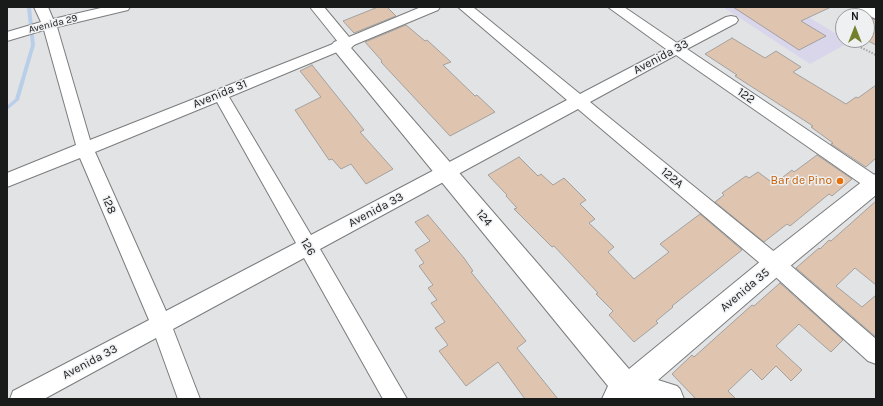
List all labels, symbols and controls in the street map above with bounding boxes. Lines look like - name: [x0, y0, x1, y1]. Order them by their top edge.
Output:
- north arrow: [835, 8, 875, 48]
- text: N: [851, 10, 859, 23]
- street label: Avenida 29: [27, 12, 79, 36]
- street label: Avenida 33: [631, 36, 691, 78]
- street label: Avenida 31: [191, 77, 249, 111]
- street label: 122: [735, 85, 757, 107]
- street label: 122A: [658, 165, 686, 191]
- place label: Bar de Pino: [771, 174, 832, 188]
- marker: Bar de Pino: [835, 176, 845, 186]
- street label: Avenida 33: [346, 189, 406, 231]
- street label: 128: [99, 194, 119, 216]
- street label: 124: [473, 207, 495, 229]
- street label: 126: [297, 236, 319, 258]
- street label: Avenida 35: [717, 265, 773, 315]
- street label: Avenida 33: [60, 341, 120, 383]

